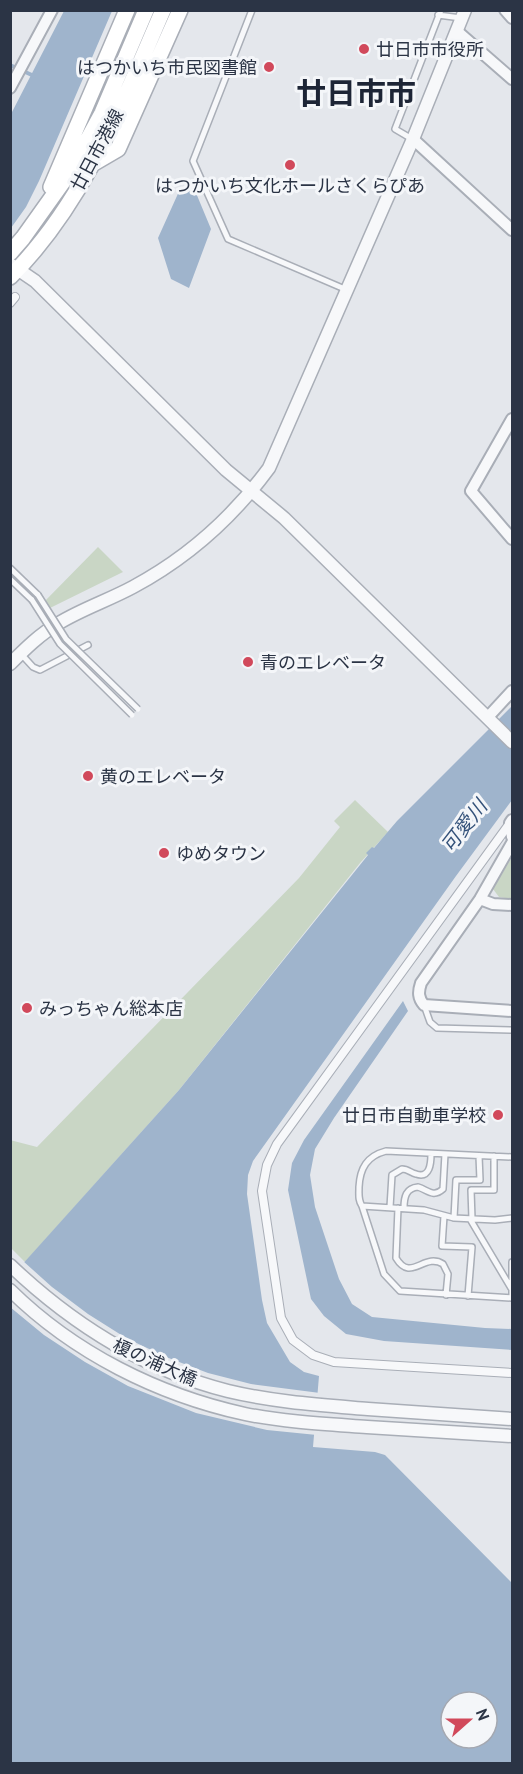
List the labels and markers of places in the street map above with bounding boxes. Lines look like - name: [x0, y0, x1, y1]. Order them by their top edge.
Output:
- place label: 廿日市市役所: [376, 38, 484, 61]
- marker: 廿日市市役所: [357, 42, 371, 56]
- place label: はつかいち市民図書館: [77, 56, 257, 79]
- marker: はつかいち市民図書館: [262, 60, 276, 74]
- marker: はつかいち文化ホールさくらぴあ: [283, 158, 297, 172]
- place label: はつかいち文化ホールさくらぴあ: [155, 174, 425, 197]
- place label: 青のエレベータ: [260, 651, 386, 674]
- marker: 青のエレベータ: [241, 655, 255, 669]
- place label: 黄のエレベータ: [100, 765, 226, 788]
- marker: 黄のエレベータ: [81, 769, 95, 783]
- place label: ゆめタウン: [176, 842, 266, 865]
- marker: ゆめタウン: [157, 846, 171, 860]
- place label: みっちゃん総本店: [39, 997, 183, 1020]
- marker: みっちゃん総本店: [20, 1001, 34, 1015]
- place label: 廿日市自動車学校: [342, 1104, 486, 1127]
- marker: 廿日市自動車学校: [491, 1108, 505, 1122]

